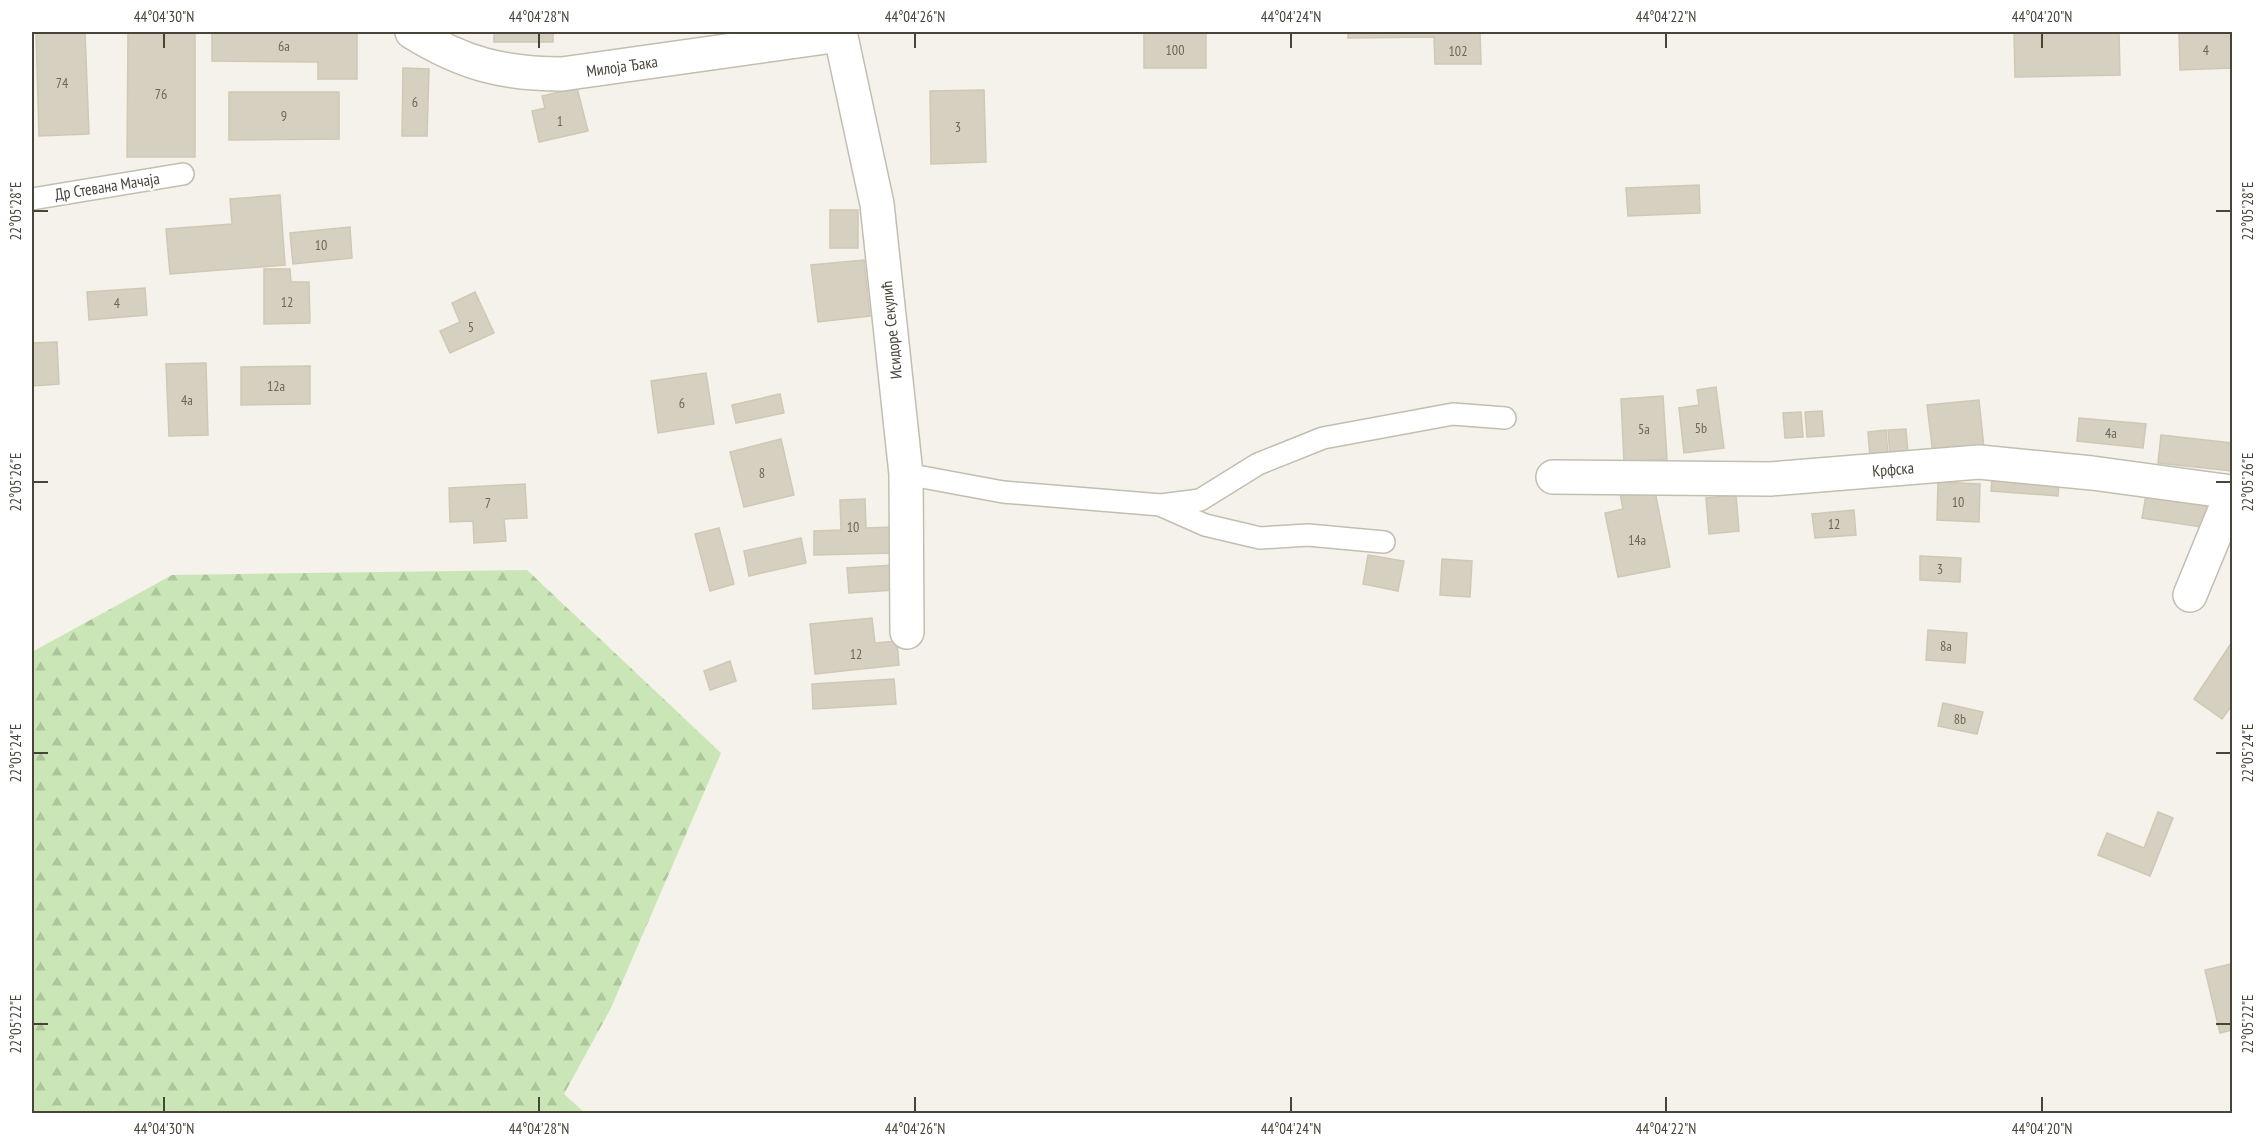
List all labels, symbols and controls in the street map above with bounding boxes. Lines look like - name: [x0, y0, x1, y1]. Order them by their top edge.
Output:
- text: 44°04'30"N: [134, 7, 194, 26]
- text: 44°04'28"N: [509, 7, 569, 26]
- text: 44°04'26"N: [885, 7, 945, 26]
- text: 44°04'24"N: [1261, 7, 1321, 26]
- text: 44°04'22"N: [1636, 7, 1696, 26]
- text: 44°04'20"N: [2012, 7, 2072, 26]
- house number: 6a: [278, 37, 290, 55]
- house number: 100: [1166, 41, 1184, 59]
- house number: 4: [2203, 41, 2210, 59]
- house number: 102: [1449, 42, 1467, 60]
- street label: Милоја Ђака: [585, 51, 659, 81]
- house number: 74: [56, 74, 69, 92]
- house number: 76: [155, 85, 167, 103]
- house number: 6: [412, 93, 418, 111]
- house number: 9: [281, 107, 287, 125]
- house number: 1: [557, 112, 563, 130]
- house number: 3: [955, 118, 961, 136]
- street label: Др Стевана Мачаја: [53, 168, 161, 204]
- text: 22°05'28"E: [6, 181, 25, 241]
- text: 22°05'28"E: [2238, 181, 2257, 241]
- house number: 10: [315, 236, 327, 254]
- street label: Исидоре Секулић: [876, 280, 906, 380]
- house number: 12: [281, 293, 293, 311]
- house number: 4: [114, 294, 121, 312]
- house number: 5: [468, 318, 474, 336]
- house number: 12a: [267, 377, 285, 395]
- house number: 4a: [181, 391, 193, 409]
- house number: 6: [679, 394, 685, 412]
- house number: 5b: [1695, 419, 1707, 437]
- house number: 5a: [1638, 420, 1650, 438]
- house number: 4a: [2105, 424, 2117, 442]
- text: 22°05'26"E: [6, 452, 25, 512]
- text: 22°05'26"E: [2238, 452, 2257, 512]
- street label: Крфска: [1871, 457, 1915, 481]
- house number: 8: [759, 464, 765, 482]
- house number: 10: [1952, 493, 1964, 511]
- house number: 7: [485, 494, 491, 512]
- house number: 12: [1828, 515, 1840, 533]
- house number: 10: [847, 518, 859, 536]
- house number: 14a: [1628, 531, 1646, 549]
- house number: 3: [1937, 560, 1943, 578]
- house number: 8a: [1940, 637, 1952, 655]
- house number: 12: [850, 645, 862, 663]
- house number: 8b: [1954, 710, 1966, 728]
- text: 22°05'24"E: [6, 723, 25, 783]
- text: 22°05'24"E: [2238, 723, 2257, 783]
- text: 22°05'22"E: [6, 994, 25, 1054]
- text: 22°05'22"E: [2238, 994, 2257, 1054]
- text: 44°04'30"N: [134, 1119, 194, 1138]
- text: 44°04'28"N: [509, 1119, 569, 1138]
- text: 44°04'26"N: [885, 1119, 945, 1138]
- text: 44°04'24"N: [1261, 1119, 1321, 1138]
- text: 44°04'22"N: [1636, 1119, 1696, 1138]
- text: 44°04'20"N: [2012, 1119, 2072, 1138]

